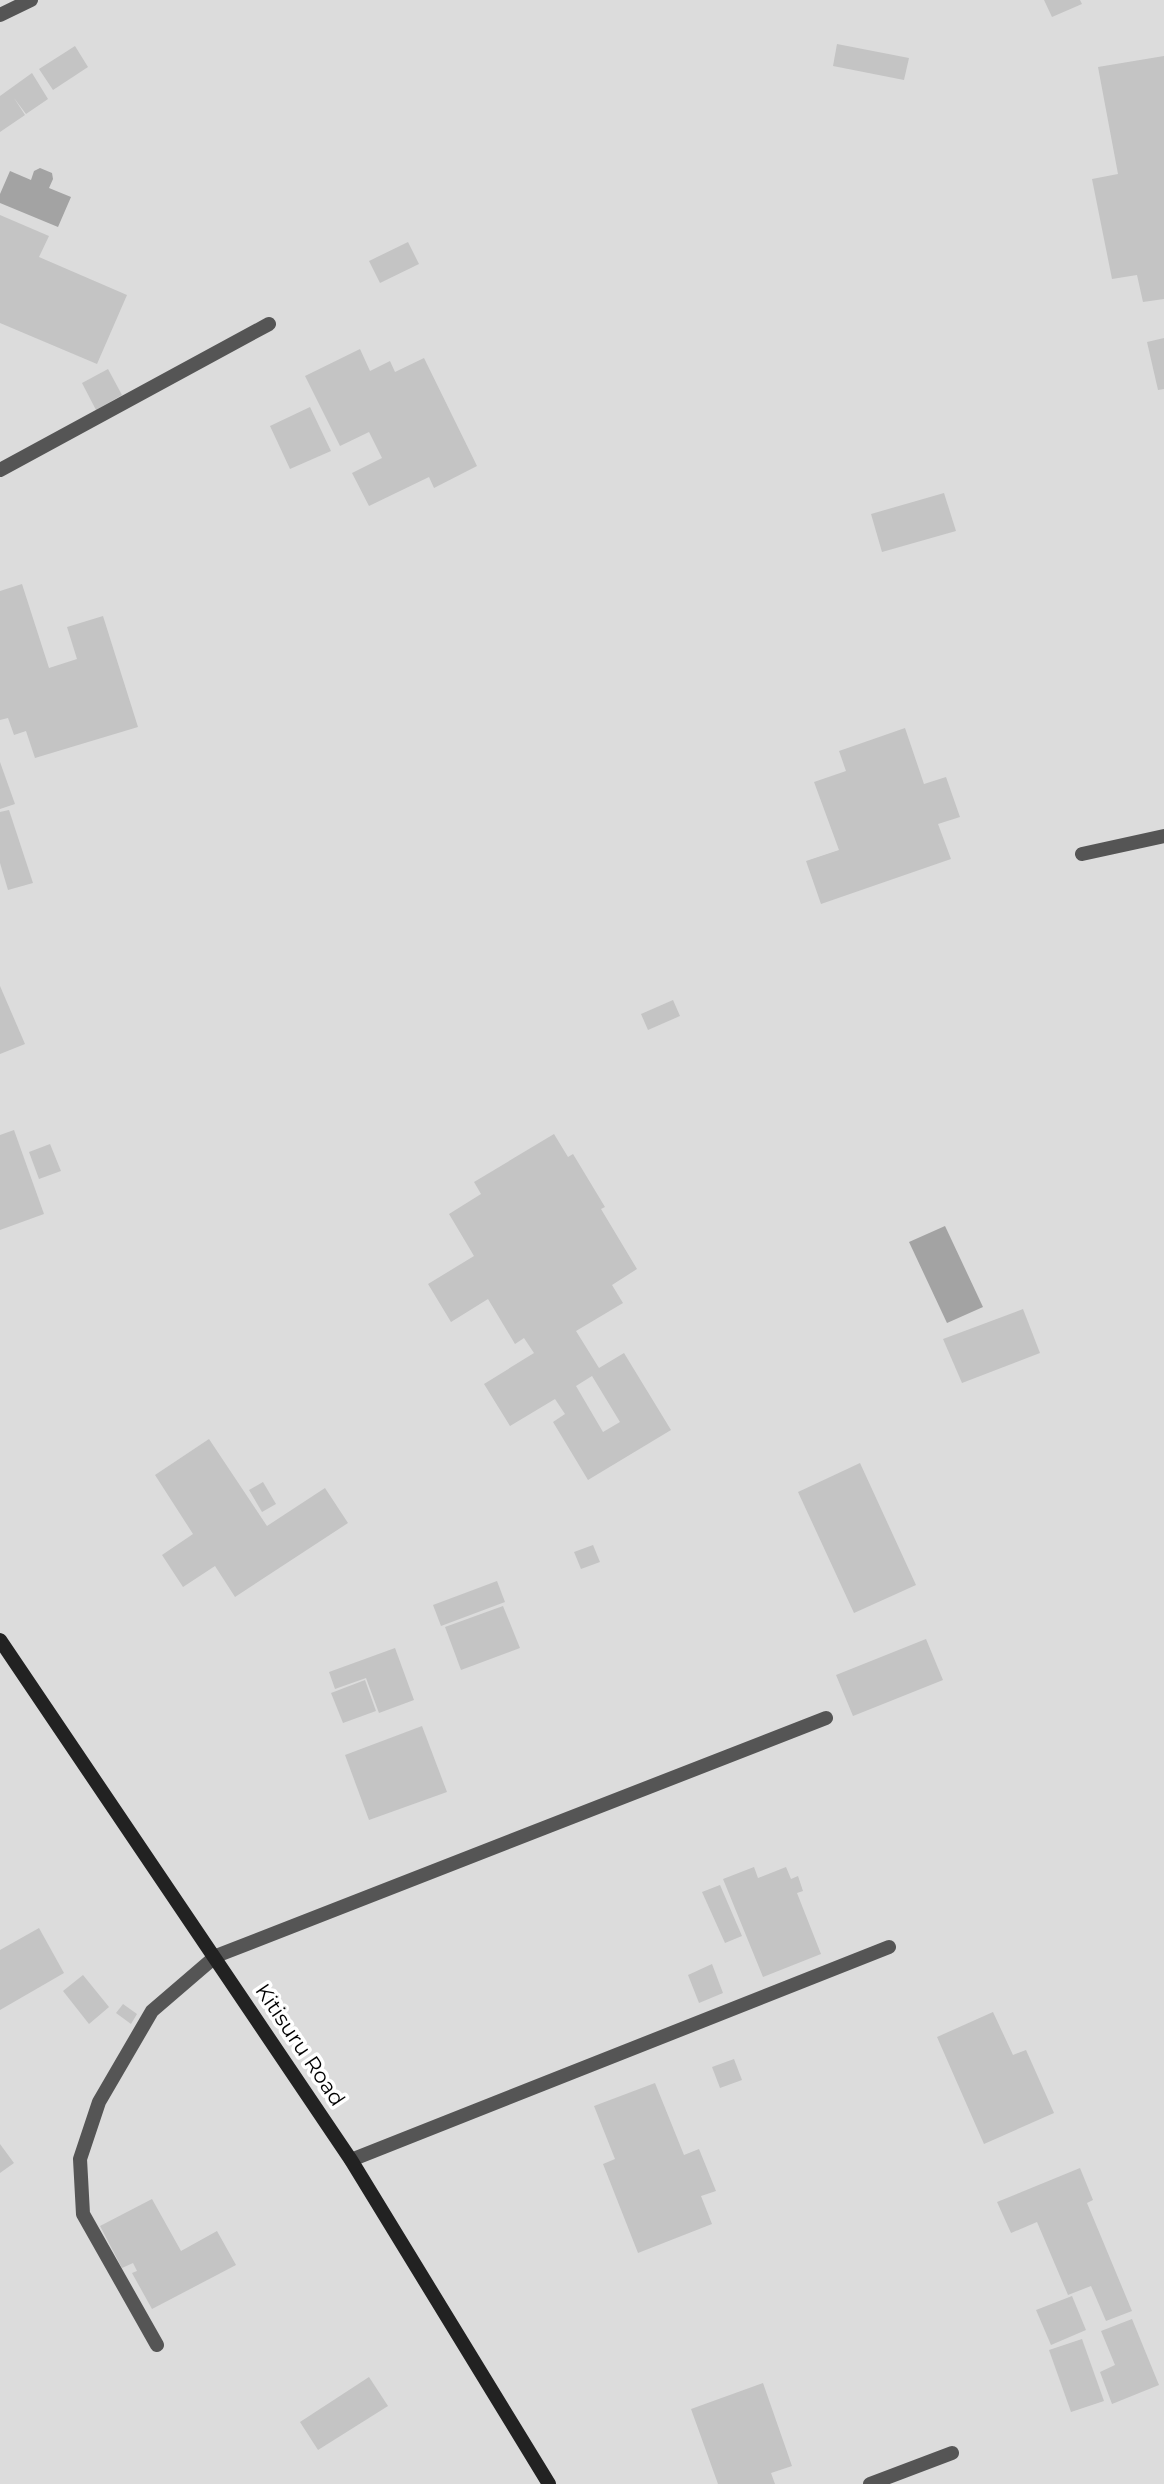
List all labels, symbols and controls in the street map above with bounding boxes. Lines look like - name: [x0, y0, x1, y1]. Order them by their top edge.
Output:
- street label: Kitisuru Road: [250, 1979, 350, 2111]

